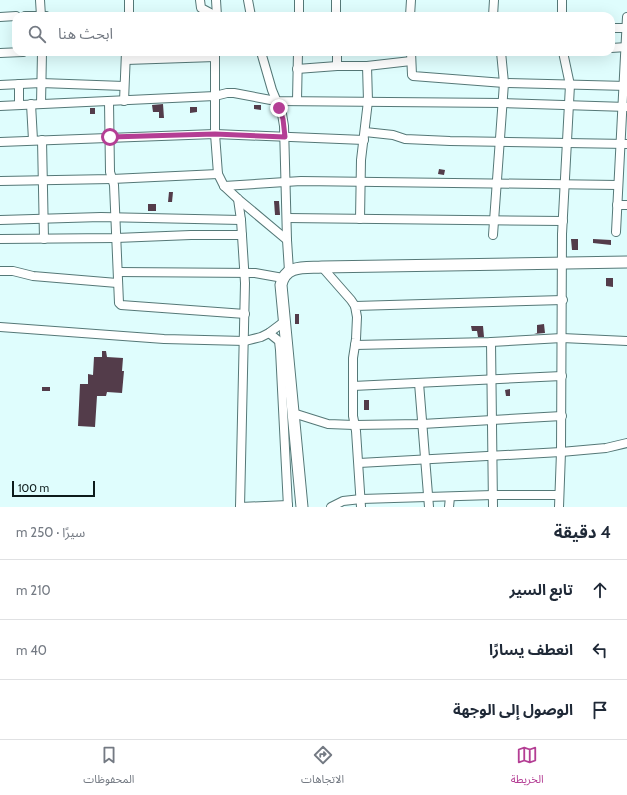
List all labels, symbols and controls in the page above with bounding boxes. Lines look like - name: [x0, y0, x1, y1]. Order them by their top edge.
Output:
- search box: [12, 12, 615, 56]
- icon: search: [26, 23, 48, 45]
- text: ابحث هنا: [58, 25, 113, 43]
- route end: [270, 99, 288, 117]
- route start: [101, 128, 119, 146]
- scale bar: [12, 479, 95, 498]
- text: 100 m: [18, 481, 49, 495]
- text: 4 دقيقة: [554, 522, 611, 542]
- text: سيرًا · 250 m: [16, 524, 85, 540]
- icon: ahead: [589, 579, 611, 601]
- text: تابع السير: [509, 581, 573, 599]
- text: 210 m: [16, 582, 50, 598]
- icon: left: [589, 639, 611, 661]
- text: انعطف يسارًا: [489, 641, 573, 659]
- text: 40 m: [16, 642, 47, 658]
- icon: arrive: [589, 699, 611, 721]
- text: الوصول إلى الوجهة: [453, 701, 573, 719]
- tab: المحفوظات: [83, 744, 134, 791]
- tab: الاتجاهات: [301, 744, 344, 791]
- tab: الخريطة: [511, 744, 544, 791]

